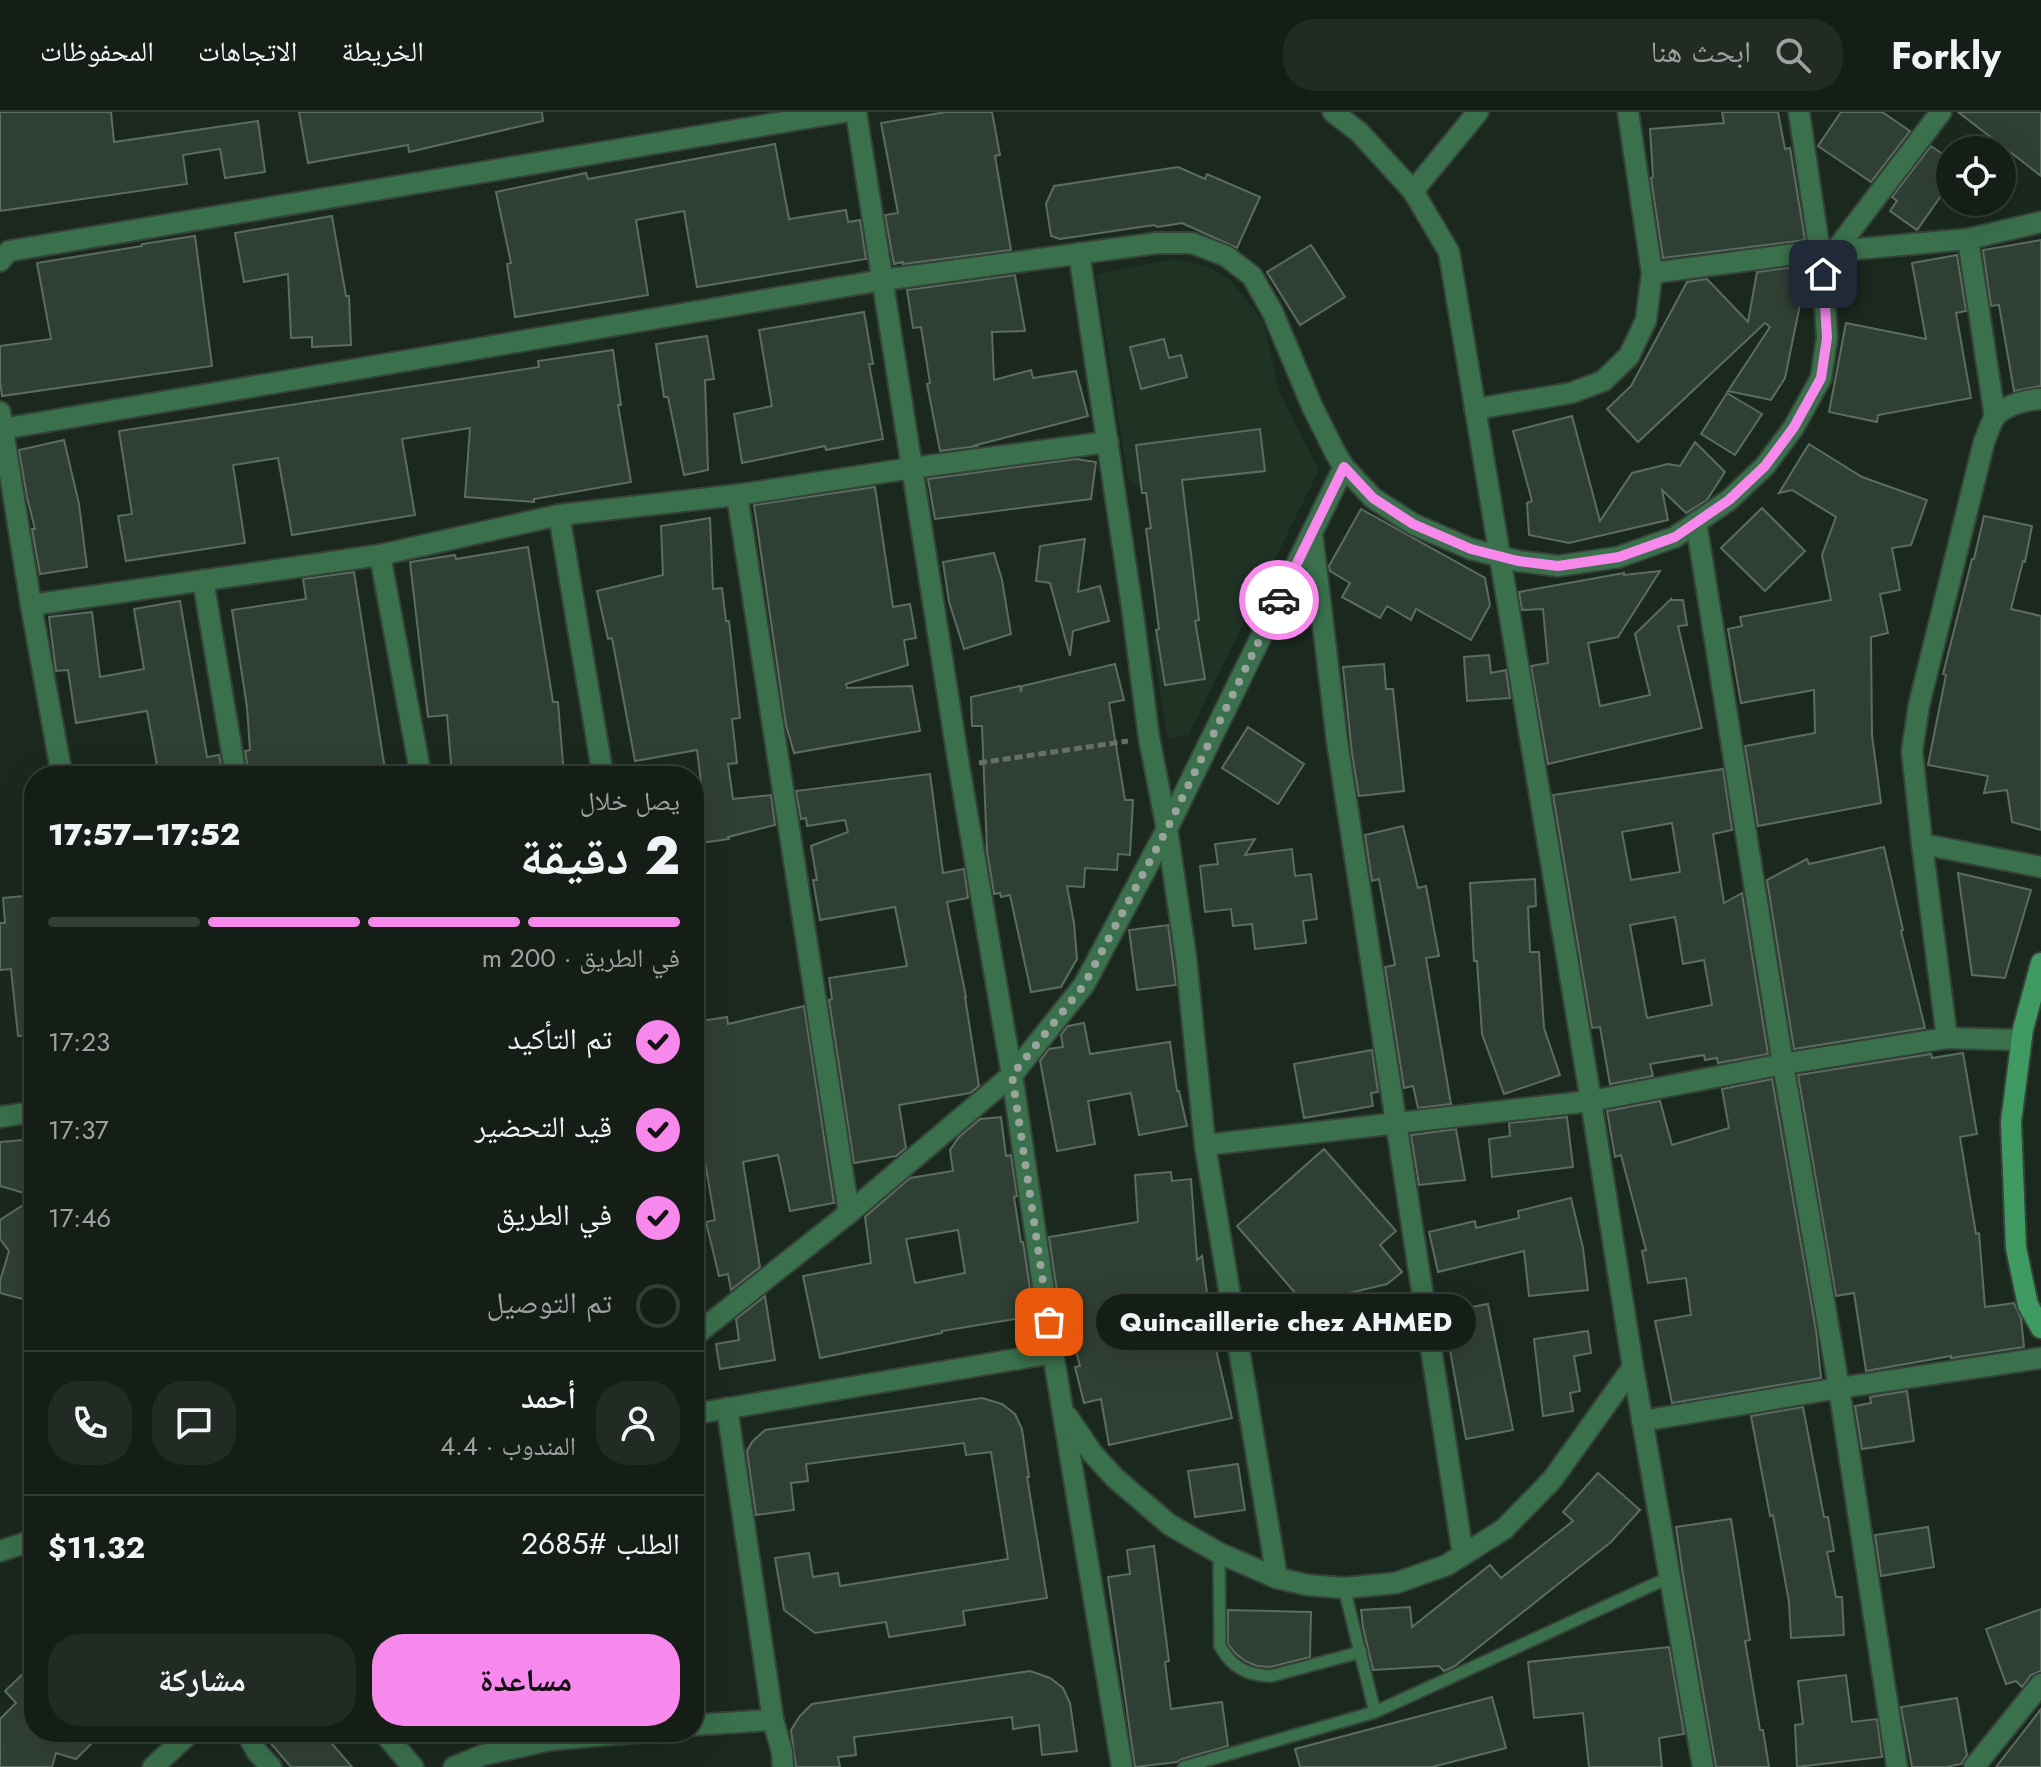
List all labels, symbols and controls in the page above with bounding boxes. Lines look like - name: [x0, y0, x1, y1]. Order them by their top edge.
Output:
- search box: [1283, 19, 1843, 91]
- text: Forkly: [1891, 28, 2001, 83]
- text: ابحث هنا: [1651, 30, 1751, 73]
- text: المحفوظات: [40, 31, 154, 72]
- text: الاتجاهات: [198, 31, 297, 72]
- text: الخريطة: [341, 31, 424, 72]
- icon: search: [1771, 33, 1815, 77]
- map controls: [1936, 136, 2016, 216]
- button: locate: [1936, 136, 2016, 216]
- pin: [1789, 240, 1857, 308]
- icon: home: [1801, 252, 1845, 296]
- courier: [1239, 560, 1319, 640]
- icon: car: [1257, 578, 1301, 622]
- text: يصل خلال: [580, 782, 680, 820]
- text: 17:52–17:57: [48, 813, 240, 856]
- text: 2 دقيقة: [520, 818, 680, 894]
- text: في الطريق · 200 m: [482, 939, 680, 977]
- text: تم التأكيد: [508, 1017, 612, 1060]
- icon: check: [636, 1020, 680, 1064]
- text: 17:23: [48, 1023, 110, 1061]
- text: قيد التحضير: [475, 1105, 612, 1148]
- icon: check: [636, 1108, 680, 1152]
- text: 17:37: [48, 1111, 109, 1149]
- text: في الطريق: [496, 1193, 612, 1236]
- icon: check: [636, 1196, 680, 1240]
- text: 17:46: [48, 1199, 111, 1237]
- text: تم التوصيل: [486, 1281, 612, 1324]
- pin: [1015, 1288, 1083, 1356]
- callout: Quincaillerie chez AHMED: [1097, 1294, 1477, 1350]
- icon: bag: [1027, 1300, 1071, 1344]
- text: Quincaillerie chez AHMED: [1120, 1303, 1452, 1341]
- text: أحمد: [521, 1376, 576, 1419]
- button: phone: [48, 1381, 132, 1465]
- button: chat: [152, 1381, 236, 1465]
- button: person: [596, 1381, 680, 1465]
- text: المندوب · 4.4: [440, 1427, 576, 1465]
- text: الطلب #2685: [521, 1522, 680, 1565]
- text: $11.32: [48, 1526, 145, 1569]
- button: مشاركة: [48, 1634, 356, 1726]
- button: مساعدة: [372, 1634, 680, 1726]

